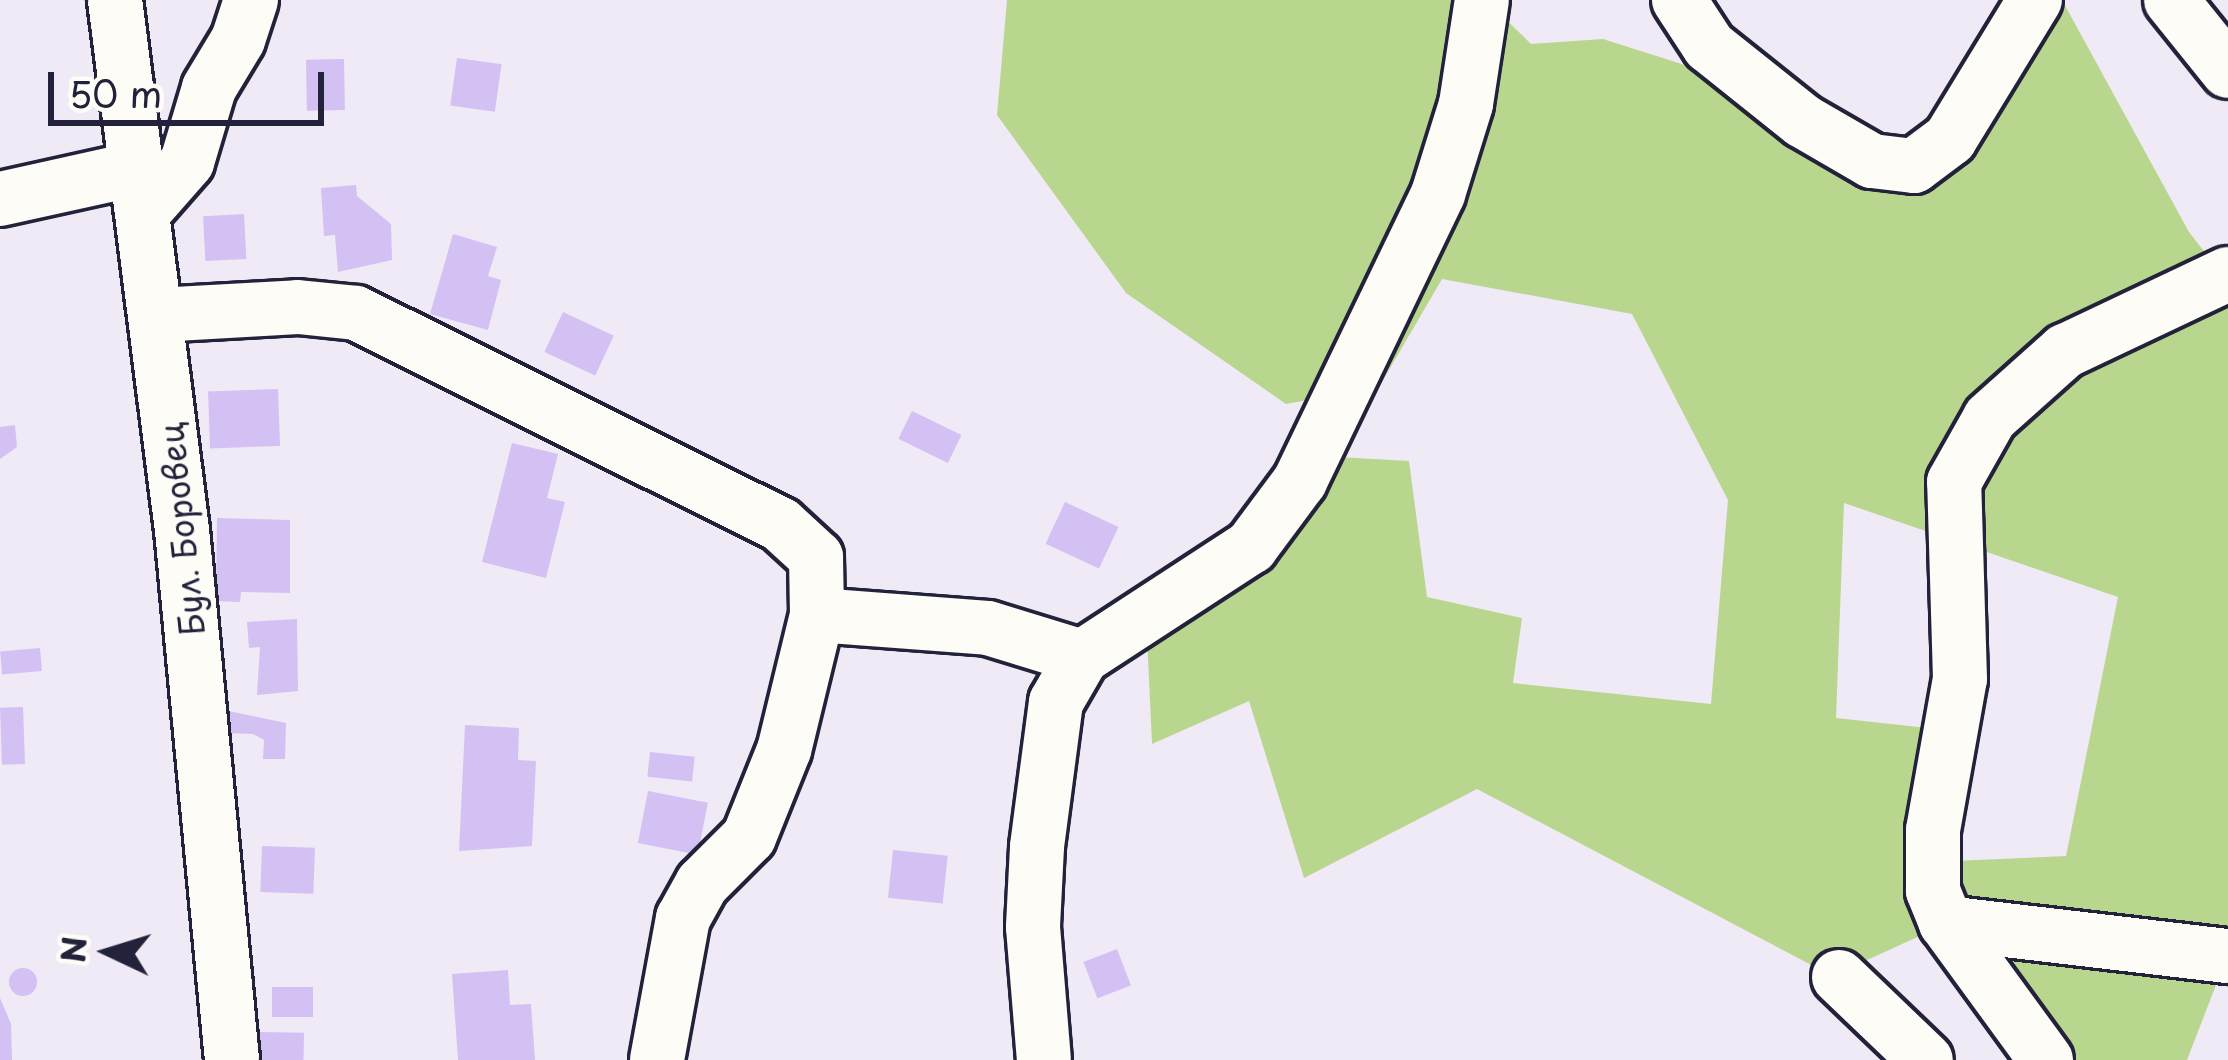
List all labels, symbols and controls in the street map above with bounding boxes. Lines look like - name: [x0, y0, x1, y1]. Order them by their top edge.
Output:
- scale bar: [54, 48, 330, 122]
- text: 50 m: [69, 66, 162, 120]
- street label: Бул. Боровец: [150, 420, 212, 638]
- north arrow: [48, 892, 168, 1012]
- text: N: [46, 935, 98, 964]

